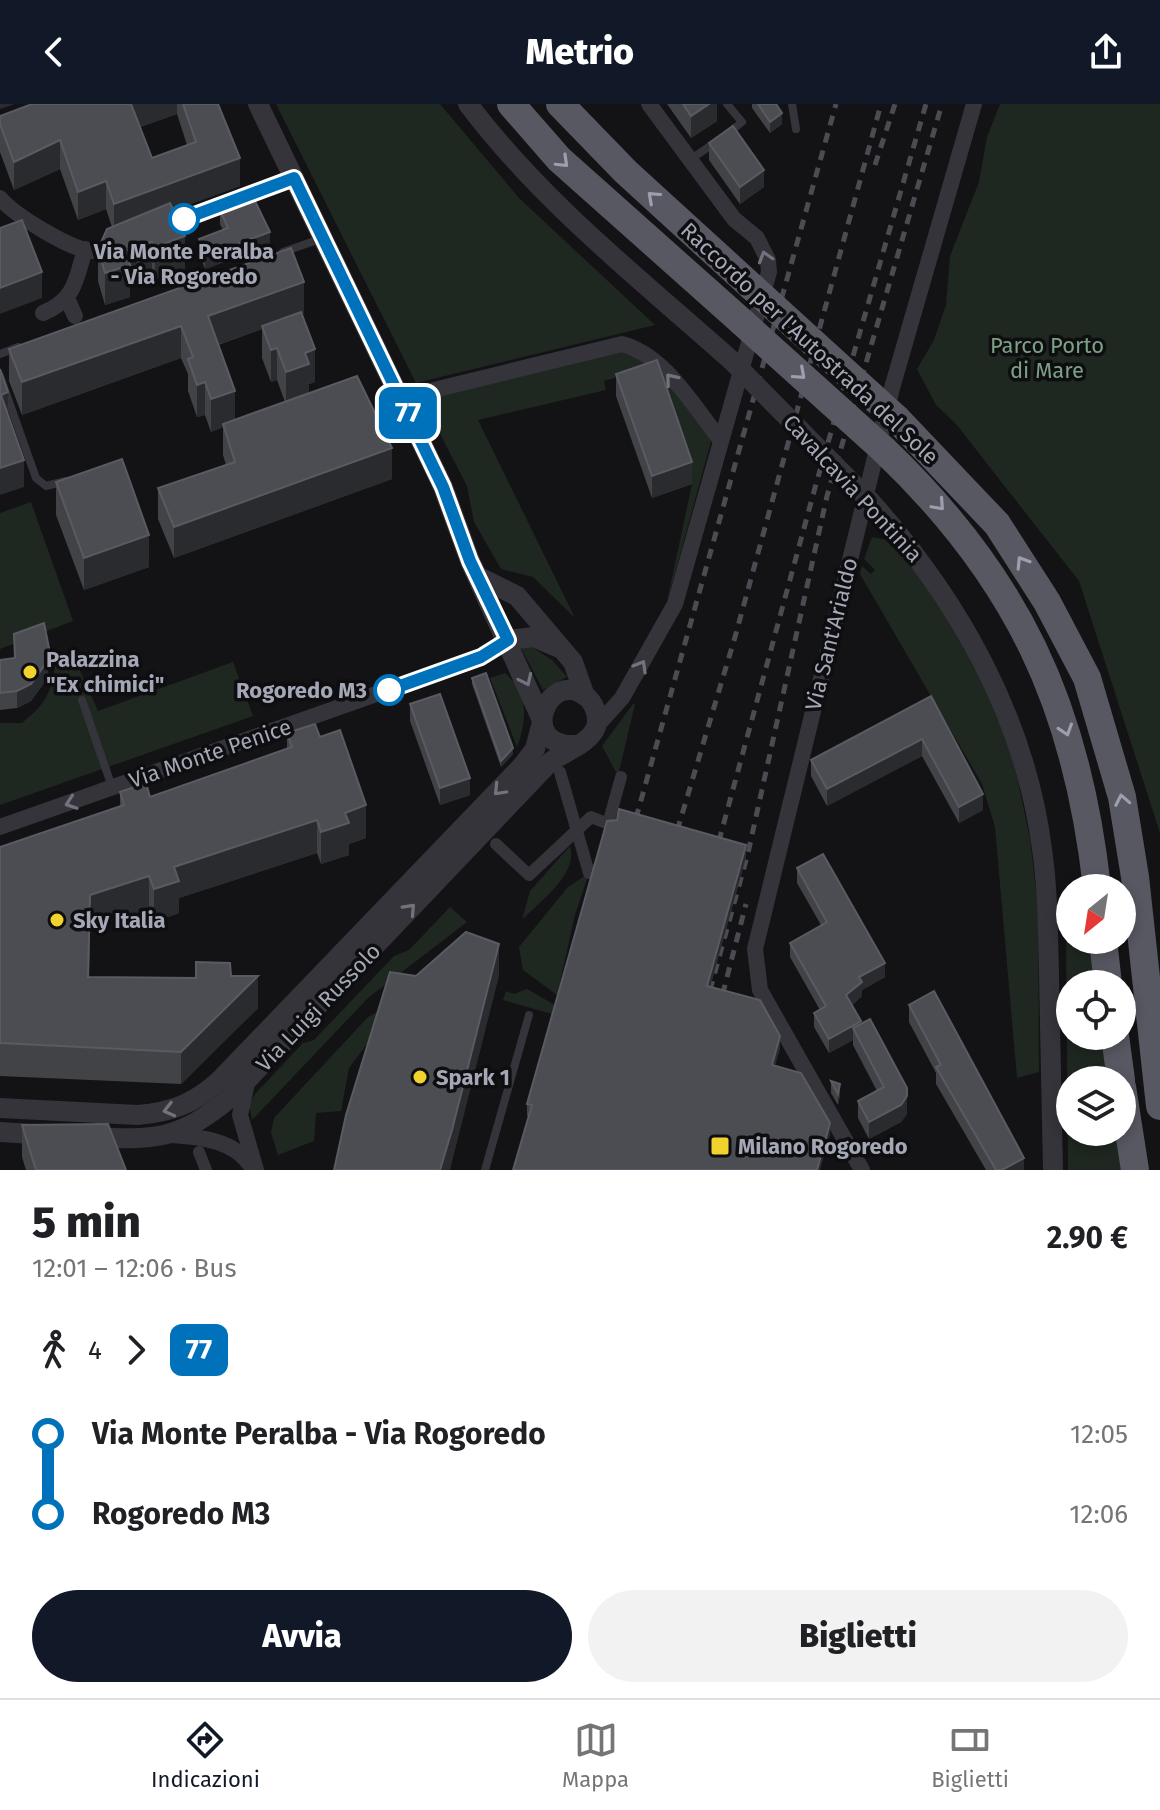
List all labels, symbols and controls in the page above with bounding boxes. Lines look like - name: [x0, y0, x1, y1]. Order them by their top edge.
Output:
- icon: back: [32, 30, 76, 74]
- text: Metrio: [526, 30, 634, 74]
- icon: share: [1084, 30, 1128, 74]
- one-way arrow: [554, 153, 568, 167]
- one-way arrow: [647, 192, 662, 206]
- marker: Via Monte Peralba - Via Rogoredo: [169, 204, 199, 234]
- street label: Raccordo per l'Autostrada del Sole: [675, 217, 944, 470]
- place label: Via Monte Peralba - Via Rogoredo: [93, 238, 274, 290]
- one-way arrow: [758, 251, 774, 264]
- park label: Parco Porto di Mare: [990, 332, 1104, 384]
- one-way arrow: [791, 365, 805, 380]
- one-way arrow: [666, 374, 681, 388]
- line badge: 77: [372, 387, 444, 439]
- text: 77: [395, 396, 421, 429]
- street label: Cavalcavia Pontinia: [777, 409, 928, 568]
- one-way arrow: [929, 495, 943, 510]
- street label: Via Sant'Arialdo: [799, 555, 863, 713]
- one-way arrow: [1017, 557, 1032, 571]
- place label: Palazzina "Ex chimici": [46, 646, 164, 698]
- one-way arrow: [631, 660, 647, 675]
- marker: Palazzina "Ex chimici": [21, 663, 39, 681]
- one-way arrow: [516, 671, 532, 686]
- marker: Rogoredo M3: [374, 675, 404, 705]
- place label: Rogoredo M3: [236, 677, 367, 704]
- street label: Via Monte Penice: [125, 713, 295, 794]
- one-way arrow: [1057, 722, 1073, 736]
- one-way arrow: [494, 781, 508, 795]
- one-way arrow: [65, 793, 79, 809]
- one-way arrow: [1114, 794, 1131, 808]
- north arrow: [1056, 874, 1136, 954]
- map controls: [1056, 874, 1136, 1146]
- one-way arrow: [401, 904, 415, 919]
- place label: Sky Italia: [73, 907, 166, 934]
- marker: Sky Italia: [48, 911, 66, 929]
- street label: Via Luigi Russolo: [250, 938, 386, 1077]
- button: locate: [1056, 970, 1136, 1050]
- place label: Spark 1: [436, 1064, 510, 1091]
- button: layers: [1056, 1066, 1136, 1146]
- marker: Spark 1: [411, 1068, 429, 1086]
- one-way arrow: [162, 1101, 176, 1118]
- place label: Milano Rogoredo: [738, 1133, 908, 1160]
- marker: Milano Rogoredo: [709, 1135, 731, 1157]
- text: 5 min: [32, 1196, 141, 1249]
- text: 2.90 €: [1047, 1220, 1128, 1256]
- text: 12:01 – 12:06 · Bus: [32, 1253, 237, 1284]
- icon: walk: [32, 1328, 76, 1372]
- icon: forward: [114, 1328, 158, 1372]
- text: 77: [186, 1333, 212, 1366]
- text: 4: [88, 1335, 102, 1366]
- text: Via Monte Peralba - Via Rogoredo: [92, 1416, 546, 1452]
- text: 12:05: [1070, 1419, 1128, 1450]
- text: Rogoredo M3: [92, 1496, 270, 1532]
- text: 12:06: [1069, 1499, 1128, 1530]
- button: Avvia: [32, 1590, 572, 1682]
- button: Biglietti: [588, 1590, 1128, 1682]
- tab: Indicazioni: [151, 1718, 260, 1793]
- tab: Mappa: [562, 1718, 629, 1793]
- tab: Biglietti: [931, 1718, 1009, 1793]

